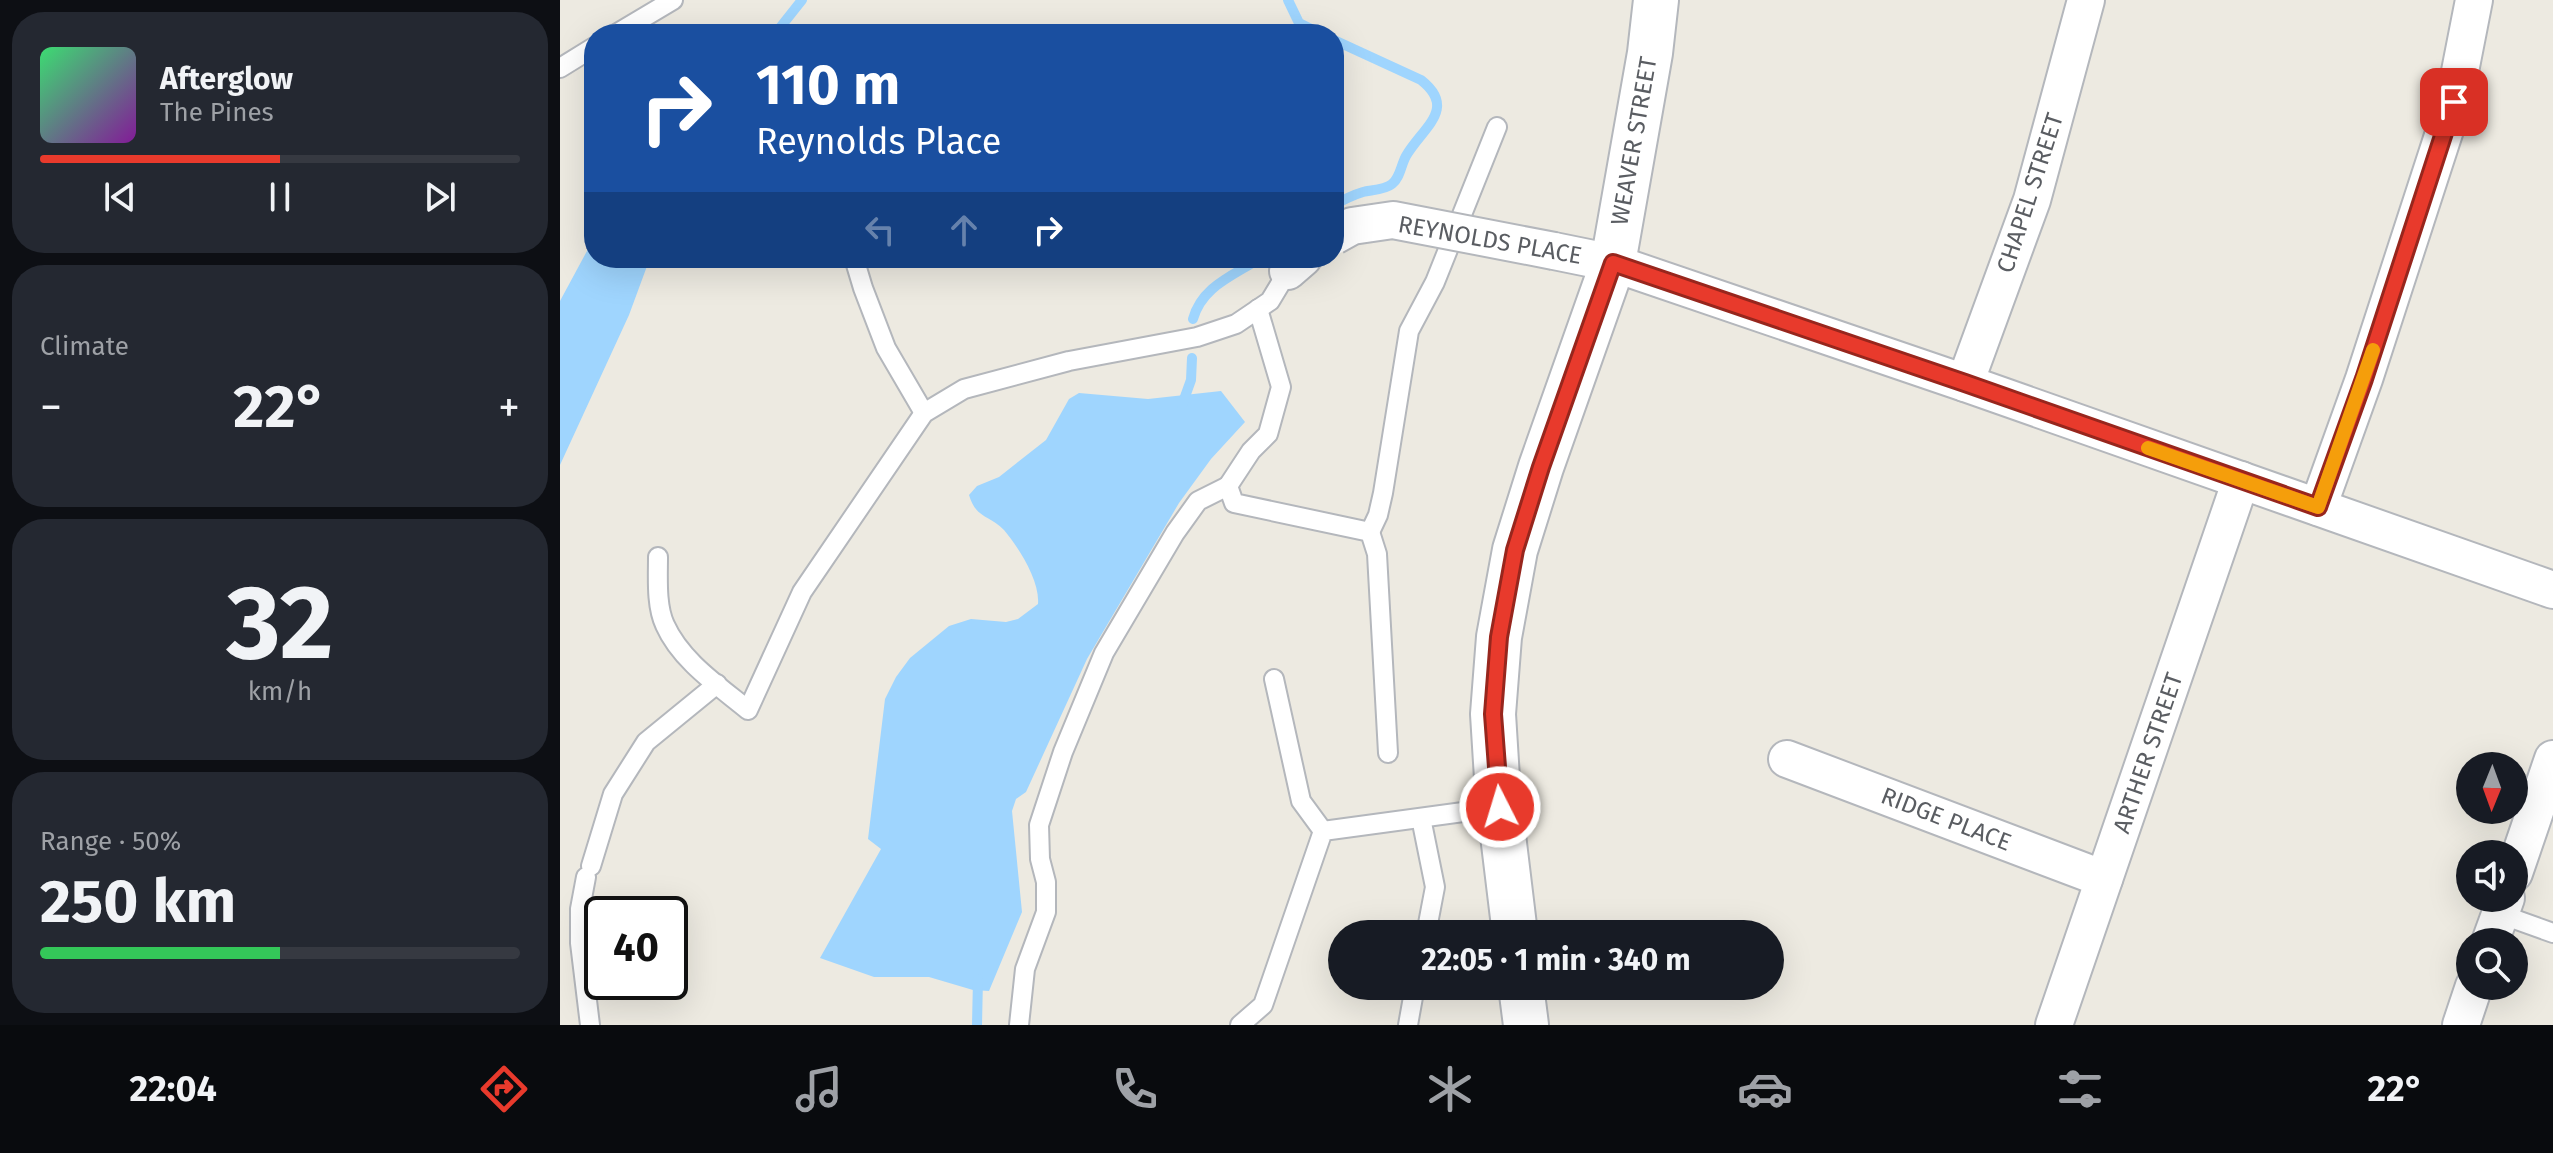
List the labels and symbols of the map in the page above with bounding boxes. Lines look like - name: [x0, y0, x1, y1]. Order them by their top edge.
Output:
- street label: WEAVER STREET: [1605, 54, 1663, 227]
- pin: [2420, 68, 2488, 136]
- street label: CHAPEL STREET: [1991, 109, 2069, 276]
- street label: REYNOLDS PLACE: [1396, 210, 1584, 270]
- street label: ARTHER STREET: [2107, 669, 2189, 837]
- north arrow: [2456, 752, 2528, 824]
- position arrow: [1458, 765, 1542, 849]
- street label: RIDGE PLACE: [1877, 781, 2015, 857]
- speed limit sign: 40: [584, 896, 688, 1000]

